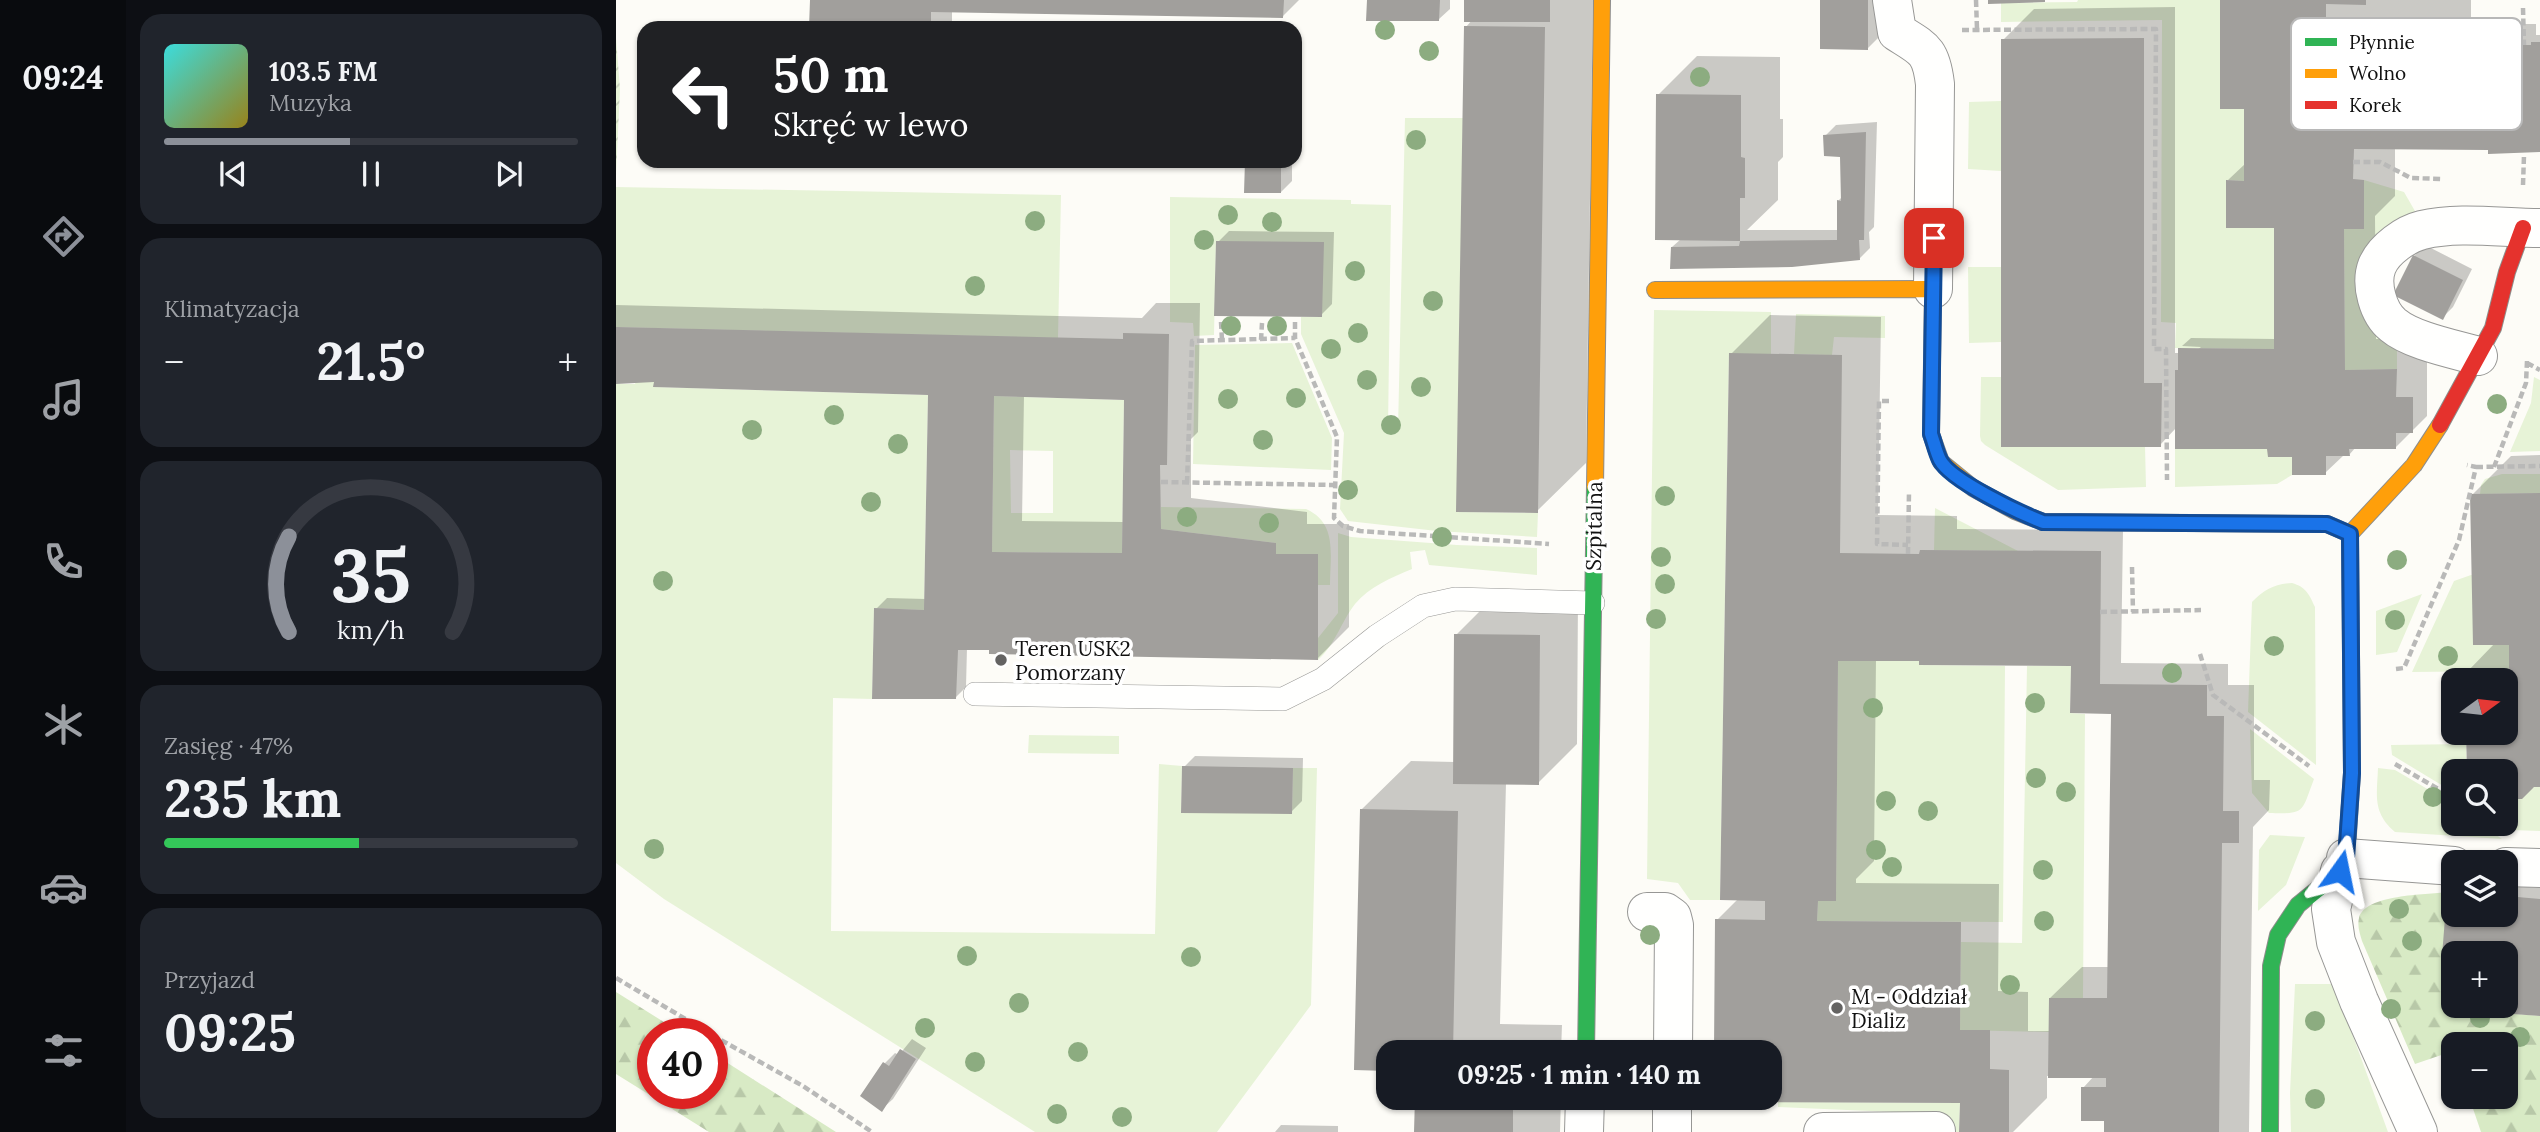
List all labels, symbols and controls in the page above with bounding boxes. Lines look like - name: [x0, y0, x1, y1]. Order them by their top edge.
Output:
- legend: [2291, 18, 2522, 130]
- text: Płynnie: [2349, 30, 2415, 54]
- text: 50 m: [773, 43, 889, 105]
- icon: left: [658, 49, 749, 140]
- text: 103.5 FM: [269, 55, 378, 88]
- text: 09:24: [22, 57, 104, 98]
- text: Wolno: [2349, 61, 2406, 85]
- text: Muzyka: [269, 88, 352, 117]
- text: Korek: [2349, 93, 2402, 117]
- text: Skręć w lewo: [773, 104, 969, 145]
- icon: previous: [214, 155, 252, 193]
- icon: pause: [352, 155, 390, 193]
- icon: next: [490, 155, 528, 193]
- pin: [1904, 208, 1964, 268]
- icon: directions: [39, 212, 88, 261]
- icon: arrive: [1915, 219, 1953, 257]
- text: Klimatyzacja: [164, 294, 300, 323]
- text: 21.5°: [317, 328, 425, 394]
- text: −: [164, 338, 184, 386]
- text: +: [558, 338, 578, 386]
- icon: music: [39, 375, 88, 424]
- street label: Szpitalna: [1580, 481, 1608, 571]
- text: 35: [331, 529, 411, 622]
- icon: phone: [39, 537, 88, 586]
- text: km/h: [337, 614, 405, 646]
- place label: Teren USK2 Pomorzany: [1015, 635, 1131, 686]
- marker: Teren USK2 Pomorzany: [993, 652, 1009, 668]
- north arrow: [2441, 668, 2518, 746]
- map controls: [2441, 668, 2518, 1109]
- icon: climate: [39, 700, 88, 749]
- text: Zasięg · 47%: [164, 731, 293, 760]
- button: search: [2441, 759, 2518, 836]
- text: 235 km: [164, 765, 341, 831]
- position arrow: [2303, 834, 2377, 908]
- button: layers: [2441, 850, 2518, 927]
- icon: car: [39, 863, 88, 912]
- button: +: [2441, 941, 2518, 1018]
- text: Przyjazd: [164, 965, 255, 994]
- place label: M - Oddział Dializ: [1851, 983, 1968, 1034]
- text: 09:25: [164, 999, 296, 1065]
- marker: M - Oddział Dializ: [1829, 1000, 1845, 1016]
- speed limit sign: 40: [637, 1018, 728, 1109]
- icon: filters: [39, 1026, 88, 1075]
- button: −: [2441, 1032, 2518, 1109]
- text: 09:25 · 1 min · 140 m: [1457, 1058, 1701, 1091]

